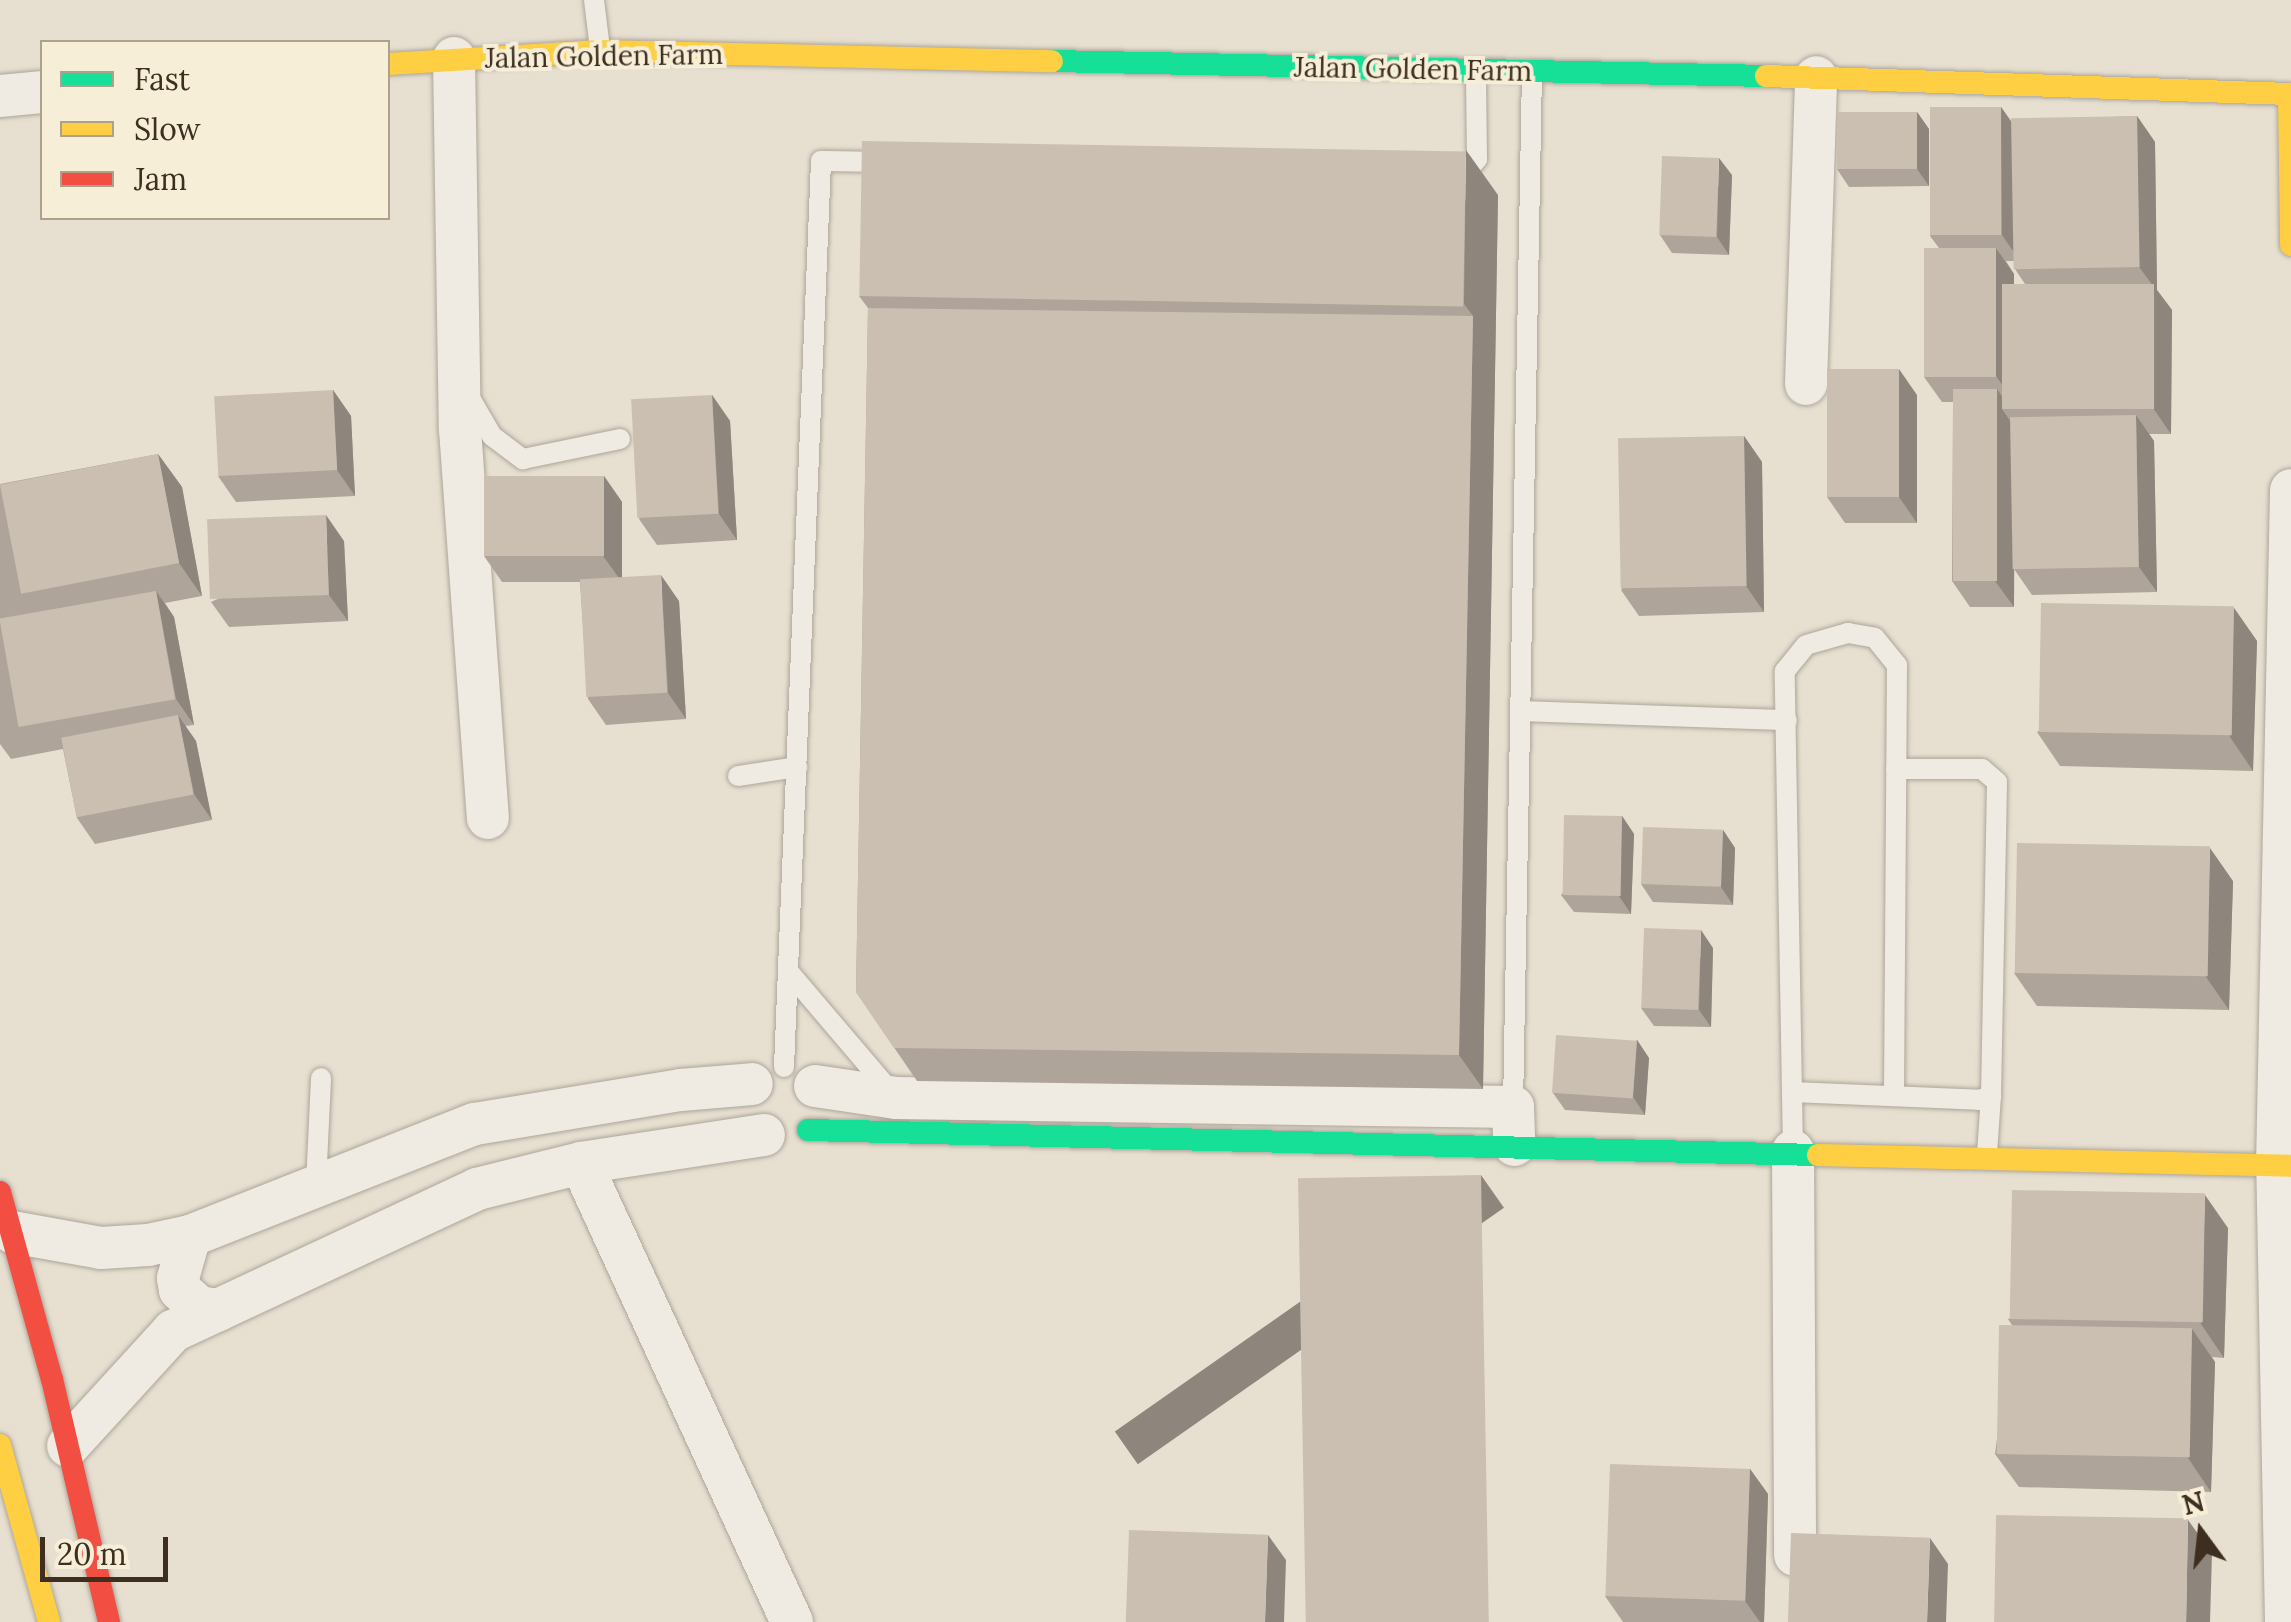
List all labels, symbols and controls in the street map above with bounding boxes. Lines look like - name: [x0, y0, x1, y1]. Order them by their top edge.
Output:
- street label: Jalan Golden Farm: [485, 37, 723, 75]
- legend: [40, 40, 390, 220]
- street label: Jalan Golden Farm: [1294, 50, 1532, 88]
- text: Fast: [134, 60, 190, 98]
- text: Slow: [134, 110, 200, 148]
- text: Jam: [134, 160, 187, 198]
- north arrow: [2151, 1482, 2251, 1582]
- text: N: [2178, 1483, 2208, 1523]
- scale bar: [45, 1517, 172, 1579]
- text: 20 m: [57, 1535, 126, 1573]

